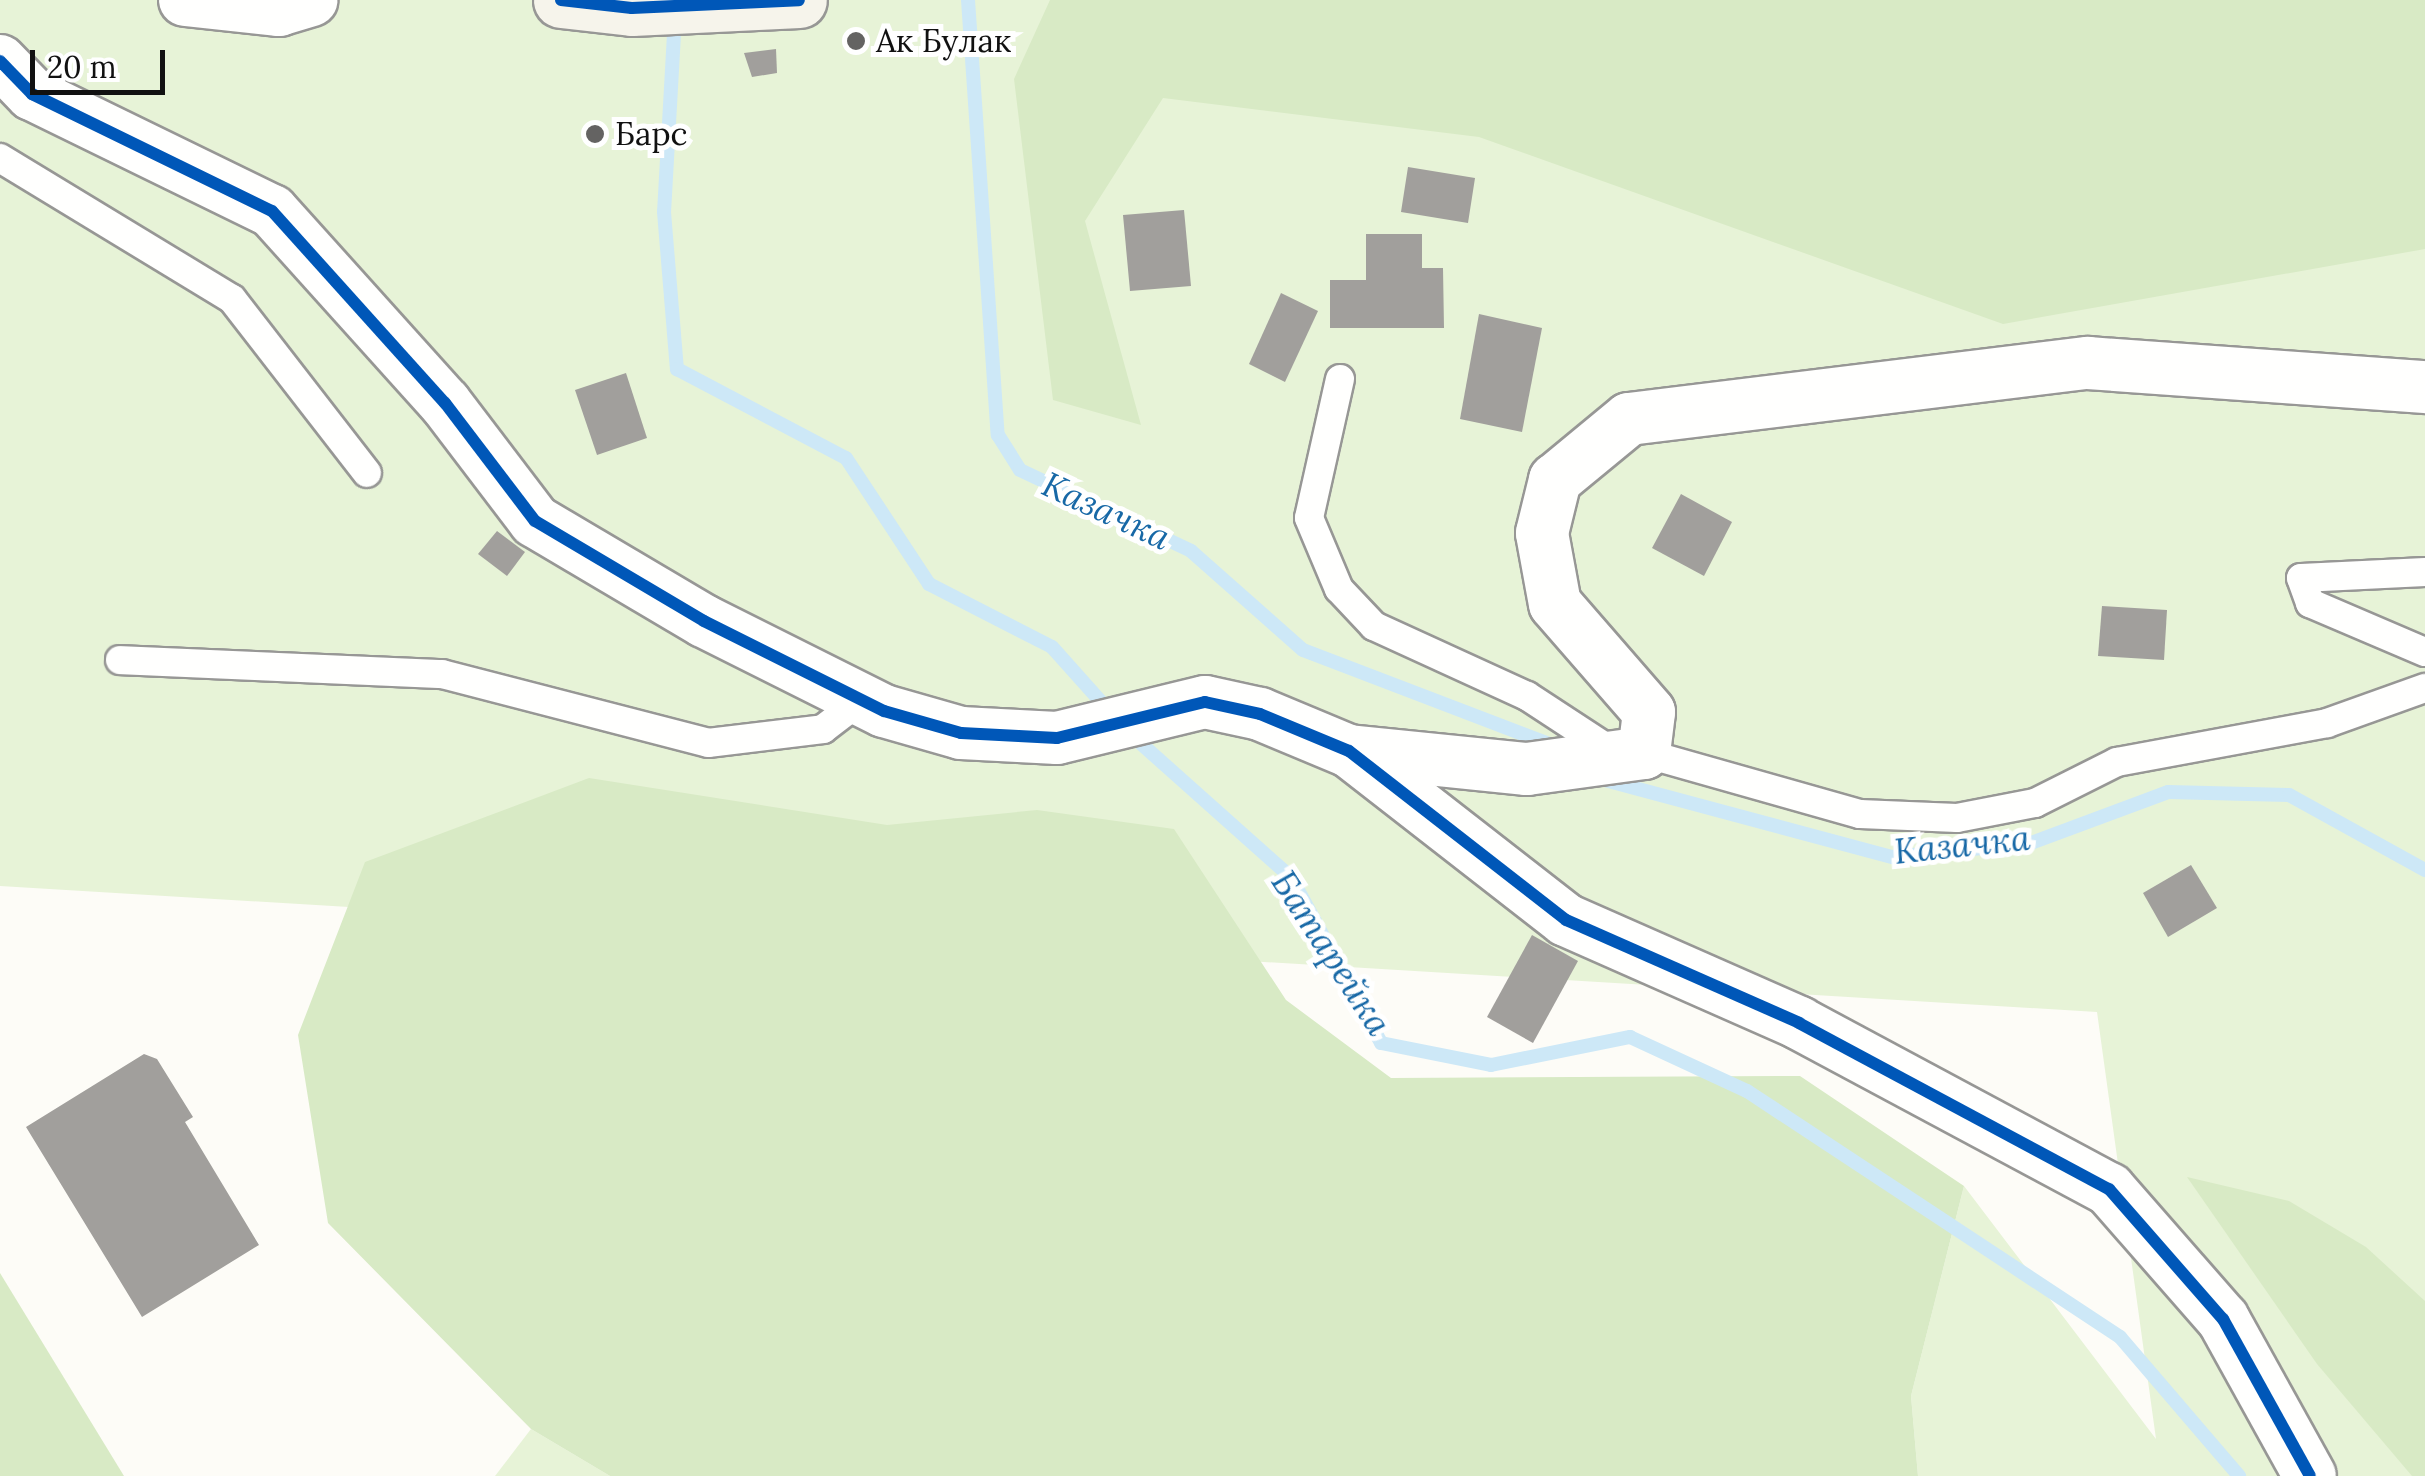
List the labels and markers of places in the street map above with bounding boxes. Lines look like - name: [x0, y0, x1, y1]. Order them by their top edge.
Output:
- place label: Ак Булак: [876, 22, 1011, 60]
- marker: Ак Булак: [845, 30, 867, 52]
- place label: Барс: [615, 115, 688, 153]
- marker: Барс: [584, 123, 606, 145]

